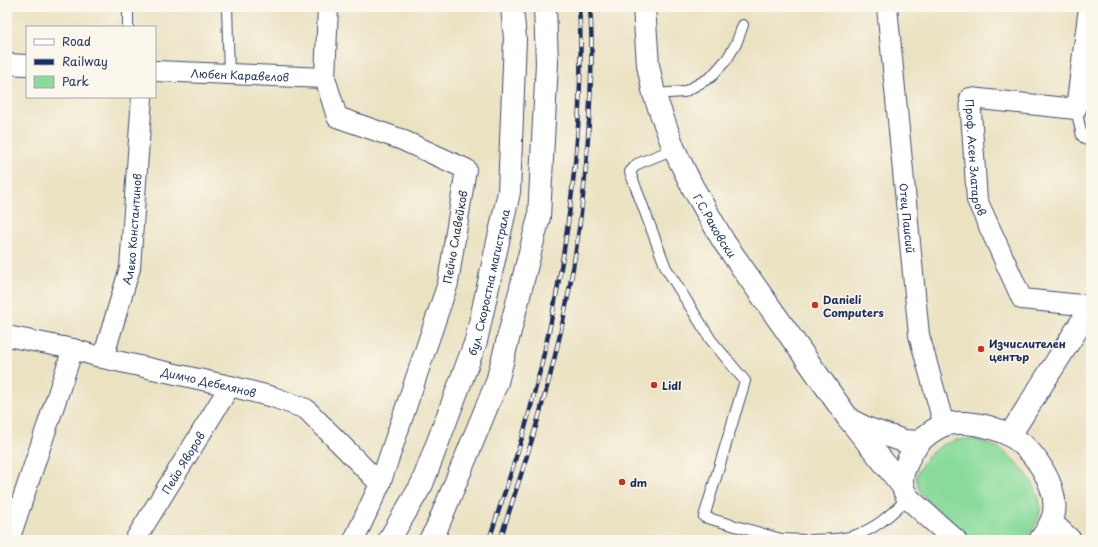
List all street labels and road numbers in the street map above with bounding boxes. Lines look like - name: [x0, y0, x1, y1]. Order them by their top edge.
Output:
- street label: Любен Каравелов: [190, 64, 289, 85]
- street label: Проф. Асен Златаров: [962, 98, 992, 219]
- street label: Алеко Константинов: [117, 173, 145, 286]
- street label: Отец Паисий: [896, 182, 919, 254]
- street label: Пейчо Славейков: [438, 189, 472, 285]
- street label: Г.С.Раковски: [689, 190, 741, 261]
- street label: бул. Скоростна магистрала: [463, 207, 514, 358]
- street label: Димчо Дебелянов: [159, 362, 258, 401]
- street label: Пейо Яворов: [157, 428, 209, 497]

